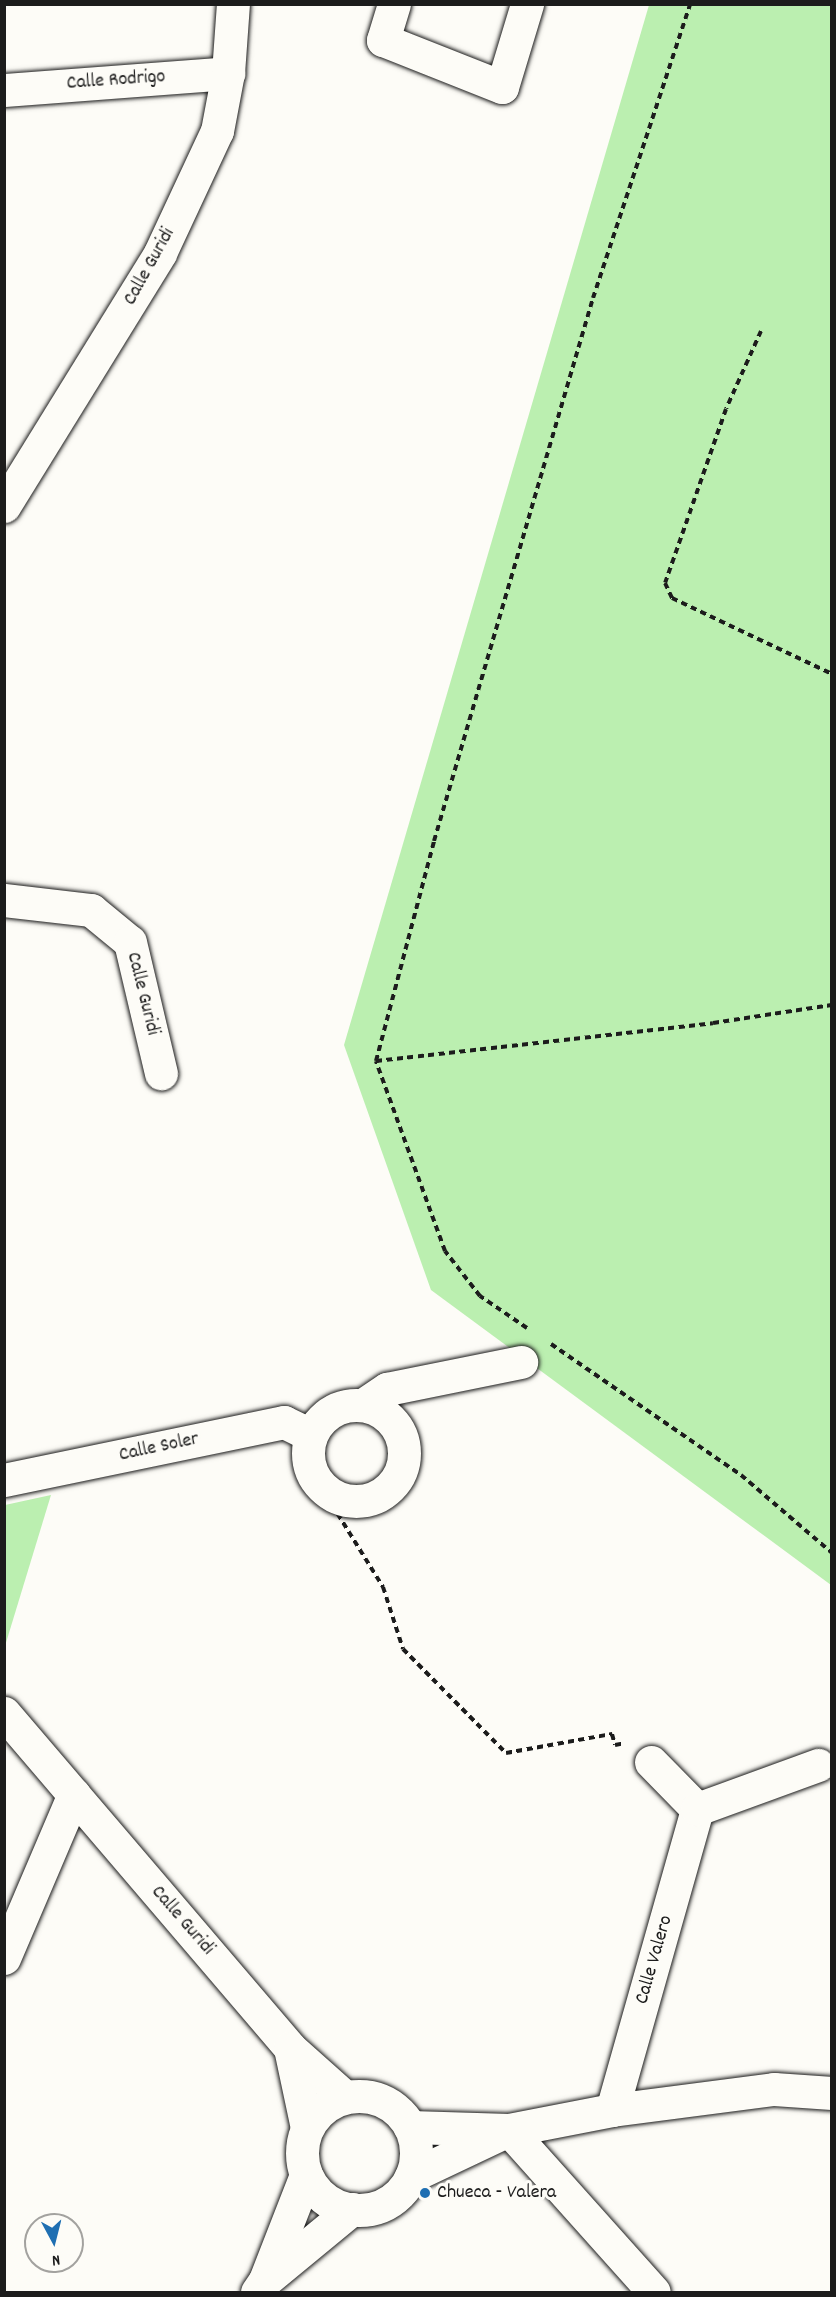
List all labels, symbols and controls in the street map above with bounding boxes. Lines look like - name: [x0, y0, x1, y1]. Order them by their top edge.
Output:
- street label: Calle Rodrigo: [66, 66, 166, 96]
- street label: Calle Guridi: [119, 224, 181, 310]
- street label: Calle Guridi: [120, 950, 164, 1038]
- street label: Calle Soler: [117, 1428, 201, 1468]
- street label: Calle Guridi: [145, 1881, 219, 1961]
- street label: Calle Valero: [631, 1913, 679, 2007]
- place label: Chueca - Valera: [437, 2181, 556, 2205]
- marker: Chueca - Valera: [418, 2186, 432, 2200]
- north arrow: [24, 2213, 84, 2273]
- text: N: [51, 2247, 61, 2271]

